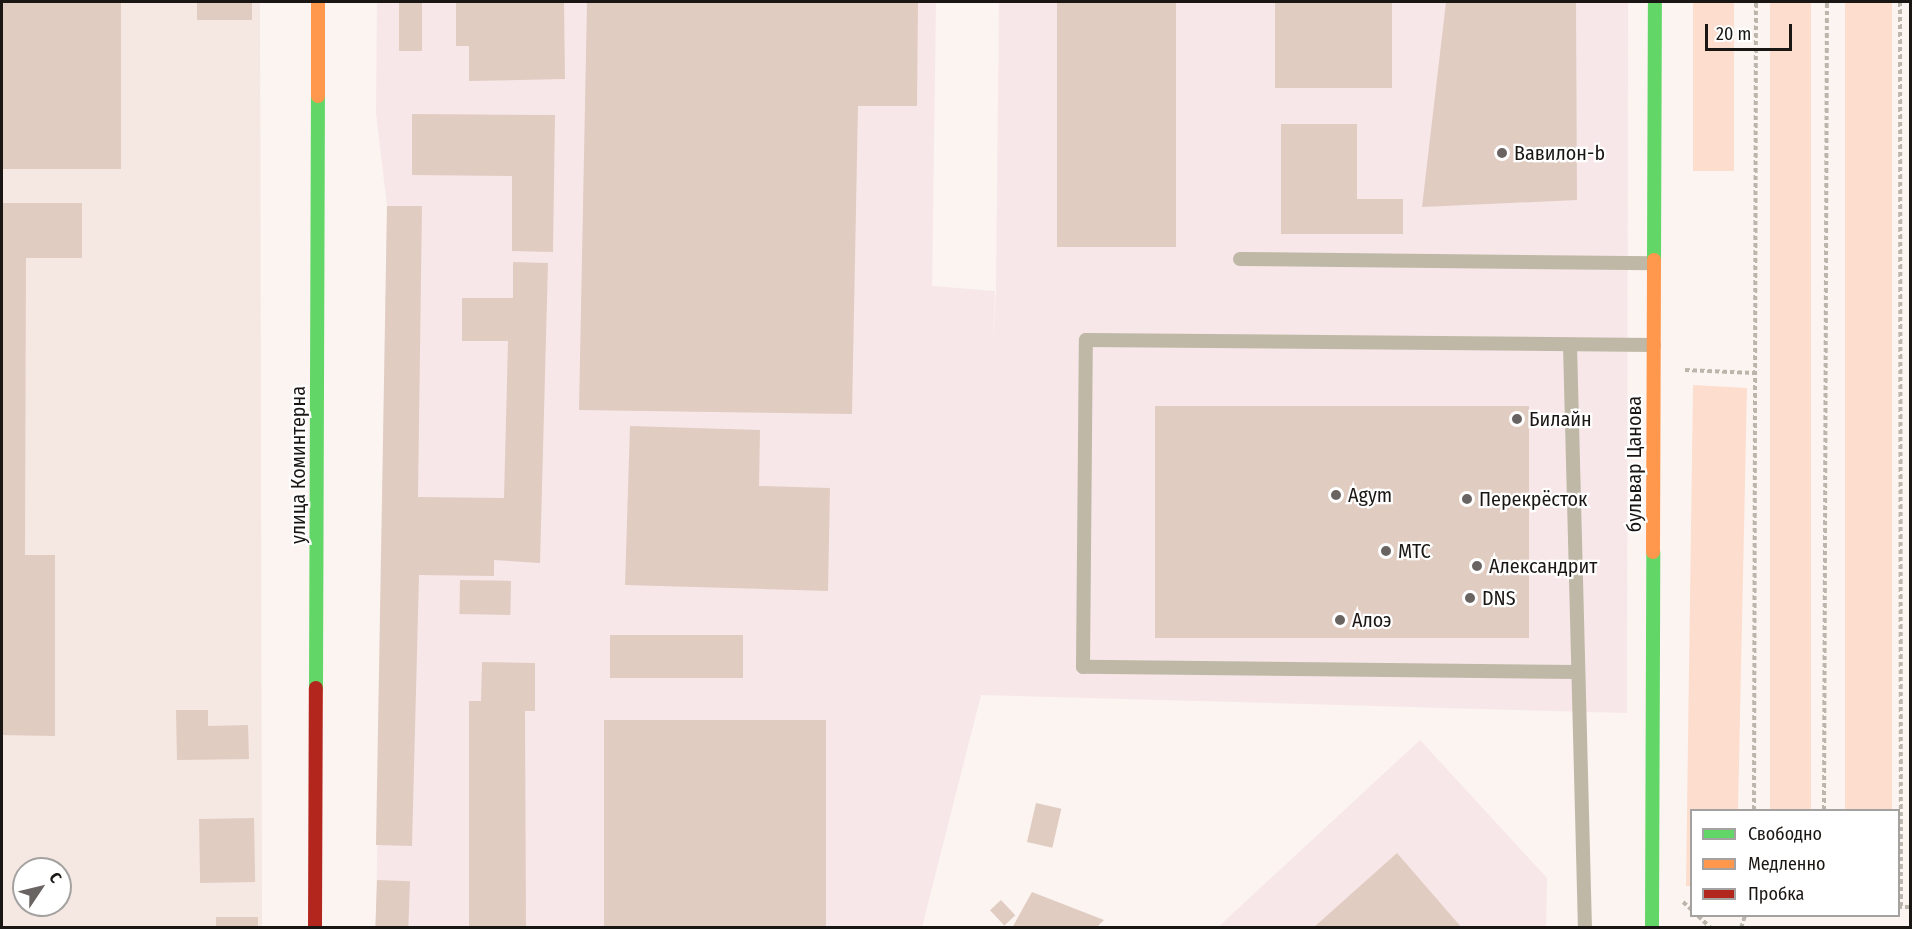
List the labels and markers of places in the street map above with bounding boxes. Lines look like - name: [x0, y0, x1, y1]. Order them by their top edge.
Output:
- place label: Вавилон-b: [1514, 141, 1605, 165]
- marker: Вавилон-b: [1495, 146, 1509, 160]
- place label: Билайн: [1529, 407, 1592, 431]
- marker: Билайн: [1510, 412, 1524, 426]
- place label: Agym: [1348, 483, 1392, 507]
- place label: Перекрёсток: [1479, 487, 1587, 511]
- marker: Agym: [1329, 488, 1343, 502]
- marker: Перекрёсток: [1460, 492, 1474, 506]
- place label: МТС: [1398, 539, 1431, 563]
- marker: МТС: [1379, 544, 1393, 558]
- place label: Александрит: [1489, 554, 1597, 578]
- marker: Александрит: [1470, 559, 1484, 573]
- place label: DNS: [1482, 586, 1516, 610]
- marker: DNS: [1463, 591, 1477, 605]
- place label: Алоэ: [1352, 608, 1392, 632]
- marker: Алоэ: [1333, 613, 1347, 627]

